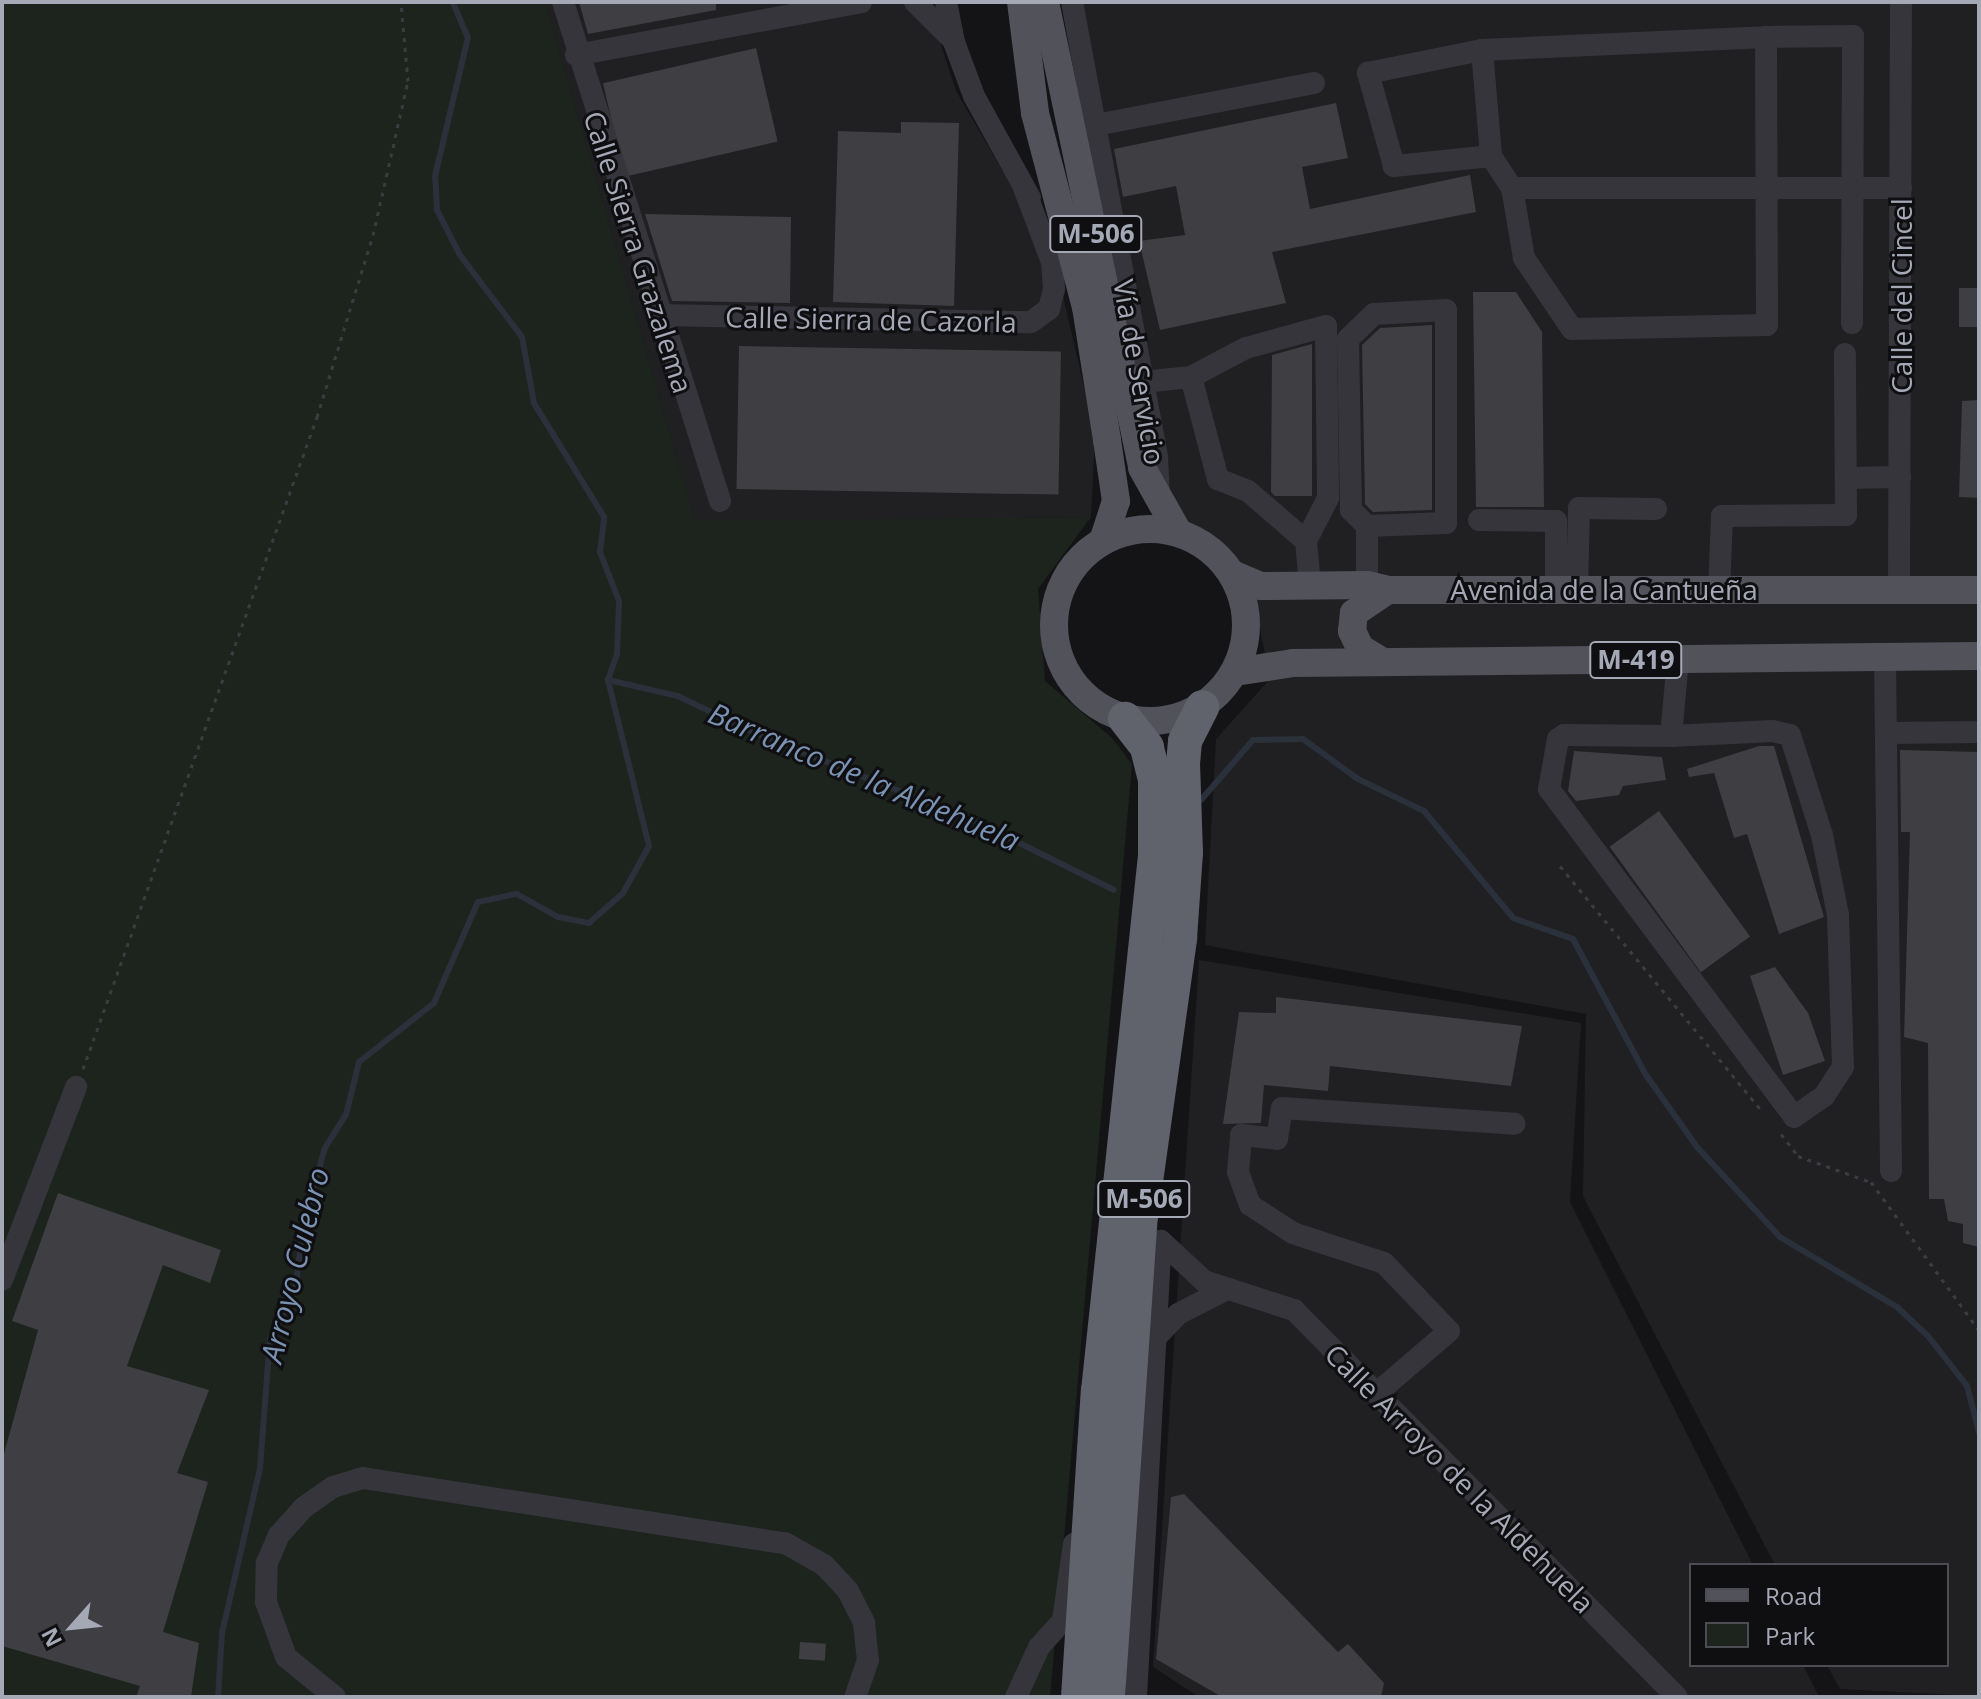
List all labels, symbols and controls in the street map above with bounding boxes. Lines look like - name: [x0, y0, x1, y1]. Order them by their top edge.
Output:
- street label: Calle Sierra Grazalema: [578, 107, 700, 397]
- street label: Calle del Cincel: [1884, 198, 1918, 394]
- road number: M-506: [1048, 212, 1144, 256]
- street label: Vía de Servicio: [1107, 277, 1173, 467]
- street label: Calle Sierra de Cazorla: [725, 300, 1017, 338]
- street label: Avenida de la Cantueña: [1450, 572, 1758, 606]
- road number: M-419: [1588, 638, 1684, 682]
- water label: Barranco de la Aldehuela: [703, 695, 1025, 859]
- water label: Arroyo Culebro: [253, 1164, 337, 1366]
- road number: M-506: [1096, 1177, 1192, 1221]
- street label: Calle Arroyo de la Aldehuela: [1319, 1337, 1601, 1619]
- legend: [1689, 1563, 1949, 1667]
- text: Road: [1765, 1579, 1822, 1612]
- north arrow: [32, 1587, 112, 1667]
- text: Park: [1765, 1619, 1815, 1652]
- text: N: [33, 1623, 68, 1653]

